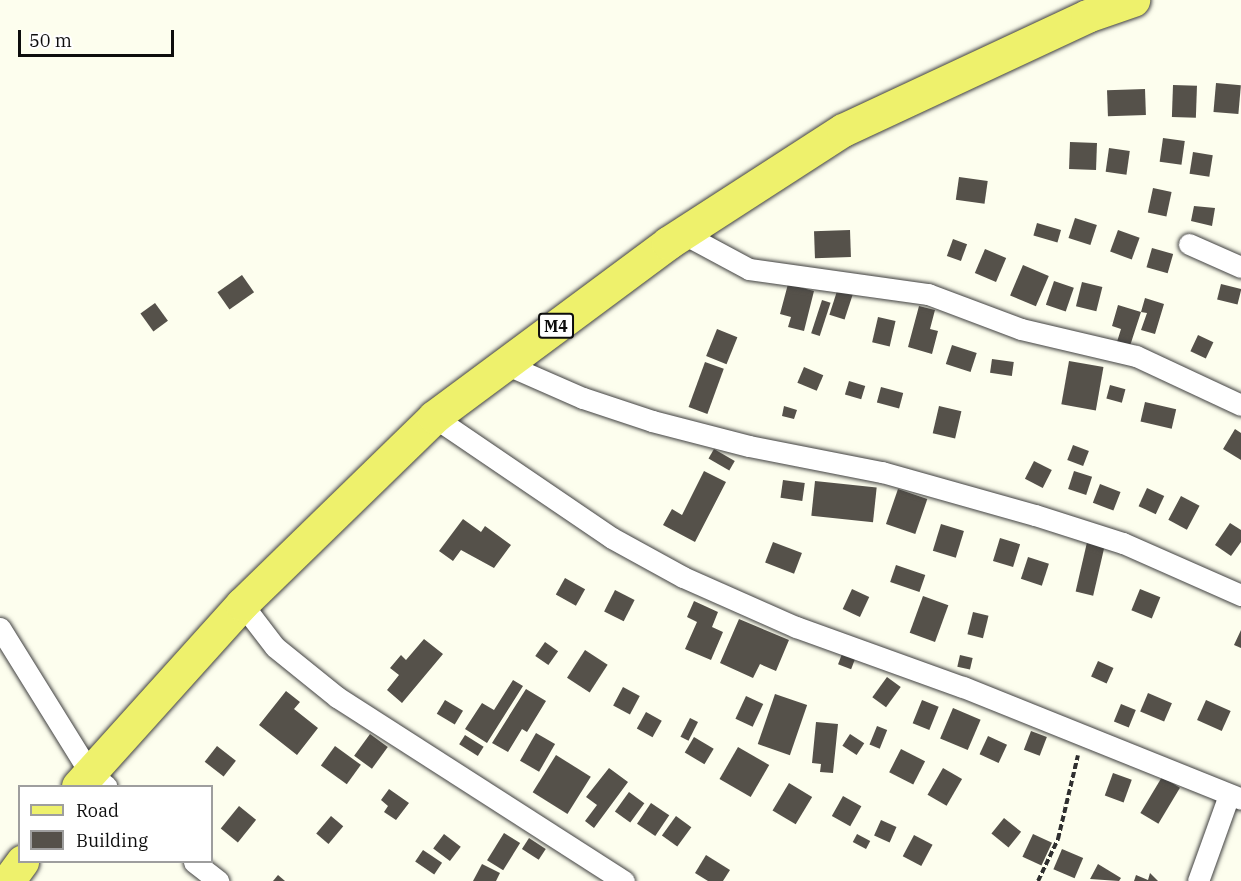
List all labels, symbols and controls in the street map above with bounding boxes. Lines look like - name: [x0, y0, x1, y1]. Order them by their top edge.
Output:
- scale bar: [21, 18, 177, 56]
- text: 50 m: [29, 29, 72, 52]
- road number: M4: [538, 313, 574, 339]
- legend: [18, 785, 213, 863]
- text: Road: [76, 799, 119, 822]
- text: Building: [76, 829, 148, 852]

